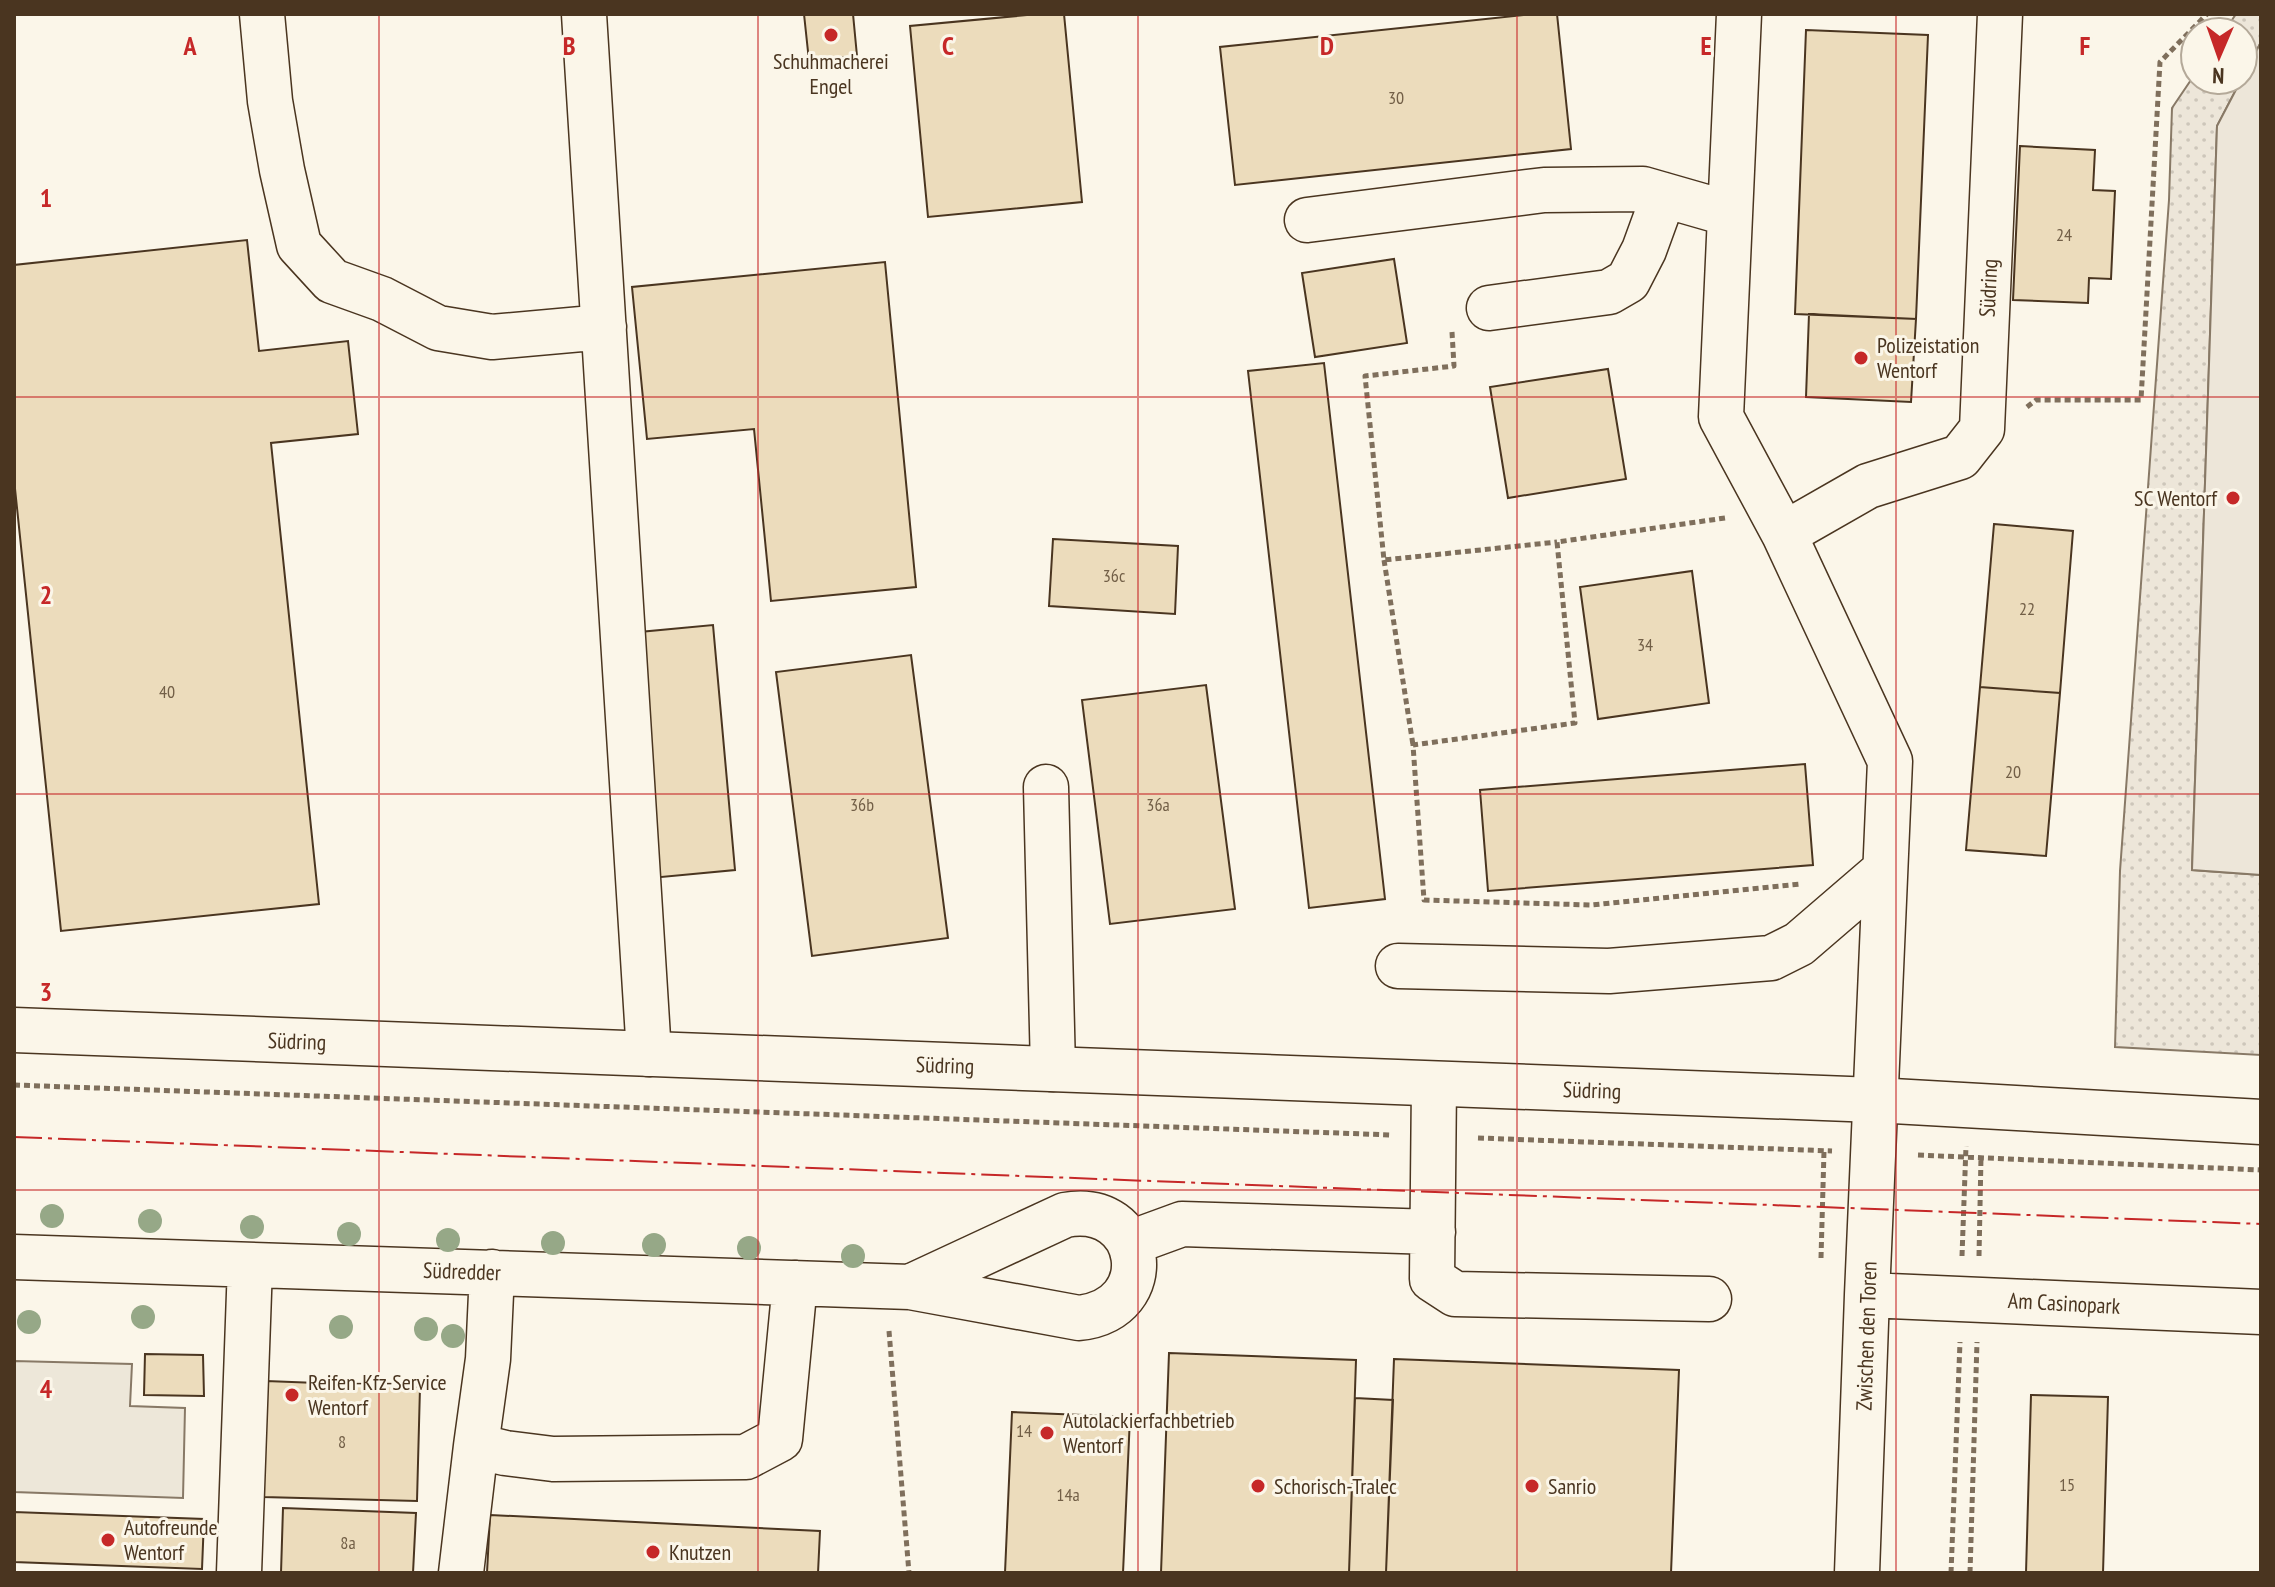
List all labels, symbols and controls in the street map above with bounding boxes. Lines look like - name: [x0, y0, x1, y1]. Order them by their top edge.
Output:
- north arrow: [2179, 16, 2259, 96]
- marker: Schuhmacherei Engel: [822, 26, 840, 44]
- text: A: [182, 29, 197, 62]
- text: B: [563, 29, 576, 62]
- text: C: [942, 29, 954, 62]
- text: D: [1320, 29, 1334, 62]
- text: E: [1700, 29, 1712, 62]
- text: F: [2080, 29, 2091, 62]
- place label: Schuhmacherei Engel: [773, 47, 889, 100]
- text: N: [2212, 62, 2225, 90]
- house number: 30: [1388, 86, 1404, 109]
- text: 1: [40, 181, 52, 214]
- house number: 24: [2056, 223, 2072, 246]
- street label: Südring: [1972, 258, 2004, 318]
- place label: Polizeistation Wentorf: [1877, 331, 1979, 384]
- marker: Polizeistation Wentorf: [1852, 349, 1870, 367]
- place label: SC Wentorf: [2134, 484, 2218, 512]
- marker: SC Wentorf: [2224, 489, 2242, 507]
- house number: 36c: [1103, 564, 1126, 587]
- text: 2: [40, 578, 52, 611]
- house number: 22: [2019, 597, 2035, 620]
- house number: 34: [1637, 633, 1653, 656]
- house number: 40: [159, 680, 175, 703]
- house number: 20: [2005, 760, 2021, 783]
- house number: 36b: [850, 793, 874, 816]
- house number: 36a: [1146, 793, 1170, 816]
- text: 3: [40, 975, 52, 1008]
- street label: Südring: [267, 1026, 327, 1056]
- street label: Südring: [915, 1050, 975, 1080]
- street label: Südring: [1562, 1075, 1622, 1105]
- street label: Südredder: [423, 1256, 501, 1286]
- street label: Zwischen den Toren: [1849, 1261, 1883, 1411]
- street label: Am Casinopark: [2007, 1286, 2121, 1320]
- place label: Reifen-Kfz-Service Wentorf: [308, 1368, 447, 1421]
- text: 4: [40, 1372, 53, 1405]
- marker: Reifen-Kfz-Service Wentorf: [283, 1386, 301, 1404]
- place label: Autolackierfachbetrieb Wentorf: [1063, 1406, 1235, 1459]
- house number: 14: [1016, 1419, 1032, 1442]
- marker: Autolackierfachbetrieb Wentorf: [1038, 1424, 1056, 1442]
- house number: 8: [338, 1430, 346, 1453]
- place label: Schorisch-Tralec: [1274, 1472, 1397, 1500]
- place label: Sanrio: [1548, 1472, 1596, 1500]
- house number: 15: [2059, 1473, 2075, 1496]
- marker: Schorisch-Tralec: [1249, 1477, 1267, 1495]
- marker: Sanrio: [1523, 1477, 1541, 1495]
- house number: 14a: [1056, 1483, 1080, 1506]
- place label: Autofreunde Wentorf: [124, 1513, 218, 1566]
- marker: Autofreunde Wentorf: [99, 1531, 117, 1549]
- house number: 8a: [340, 1531, 356, 1554]
- place label: Knutzen: [669, 1538, 731, 1566]
- marker: Knutzen: [644, 1543, 662, 1561]

